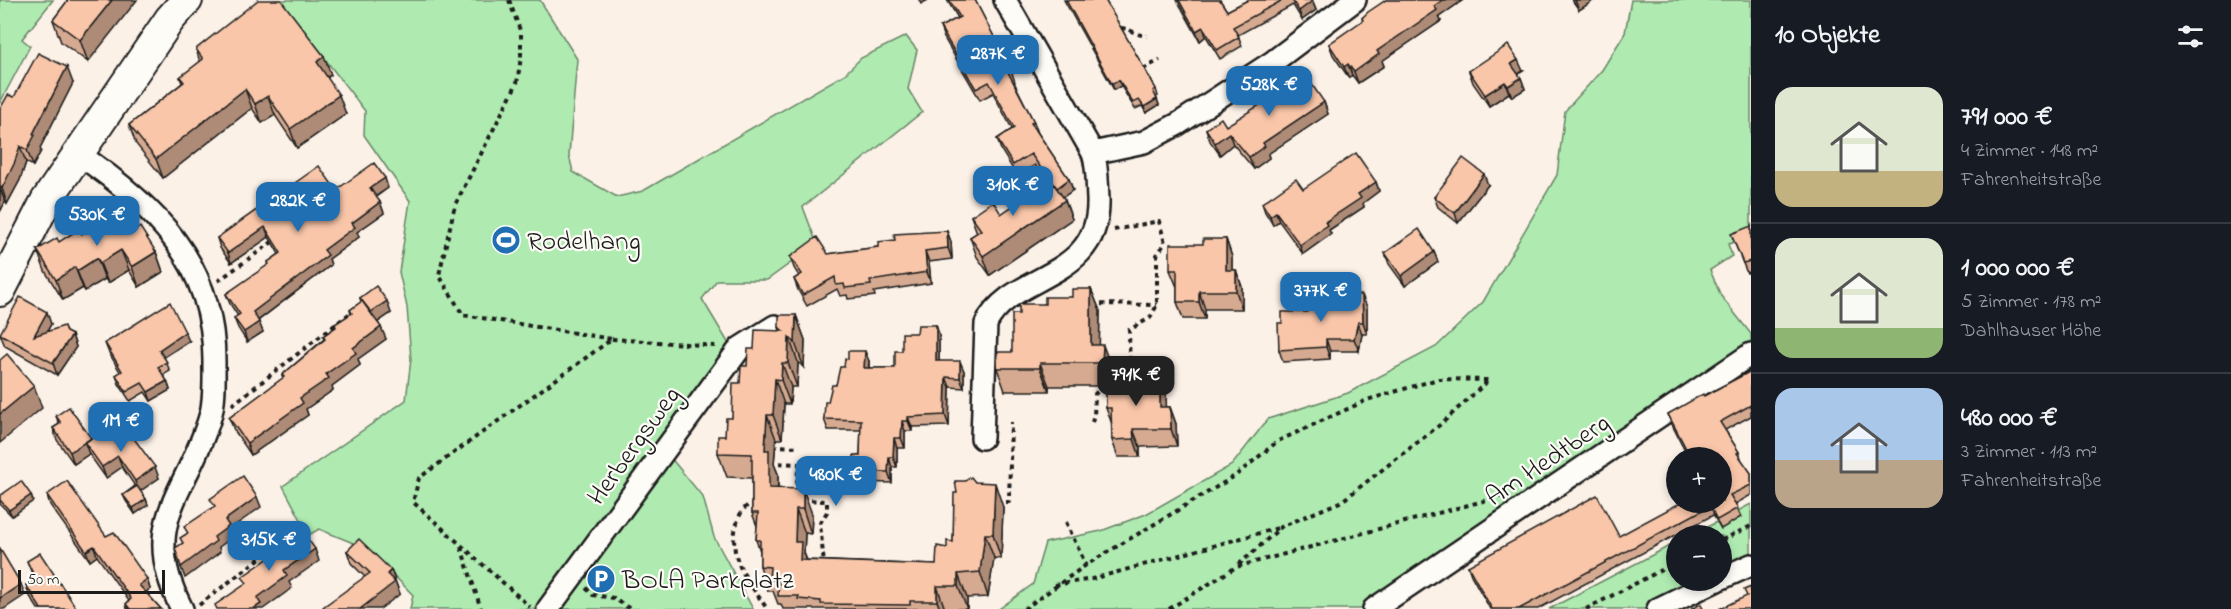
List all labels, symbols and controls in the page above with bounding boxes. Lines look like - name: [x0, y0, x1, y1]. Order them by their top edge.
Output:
- text: 10 Objekte: [1775, 17, 1880, 55]
- icon: filters: [2174, 20, 2207, 53]
- pin: 287K €: [949, 35, 1047, 86]
- text: 287K €: [971, 40, 1025, 69]
- pin: 528K €: [1220, 66, 1318, 117]
- text: 528K €: [1240, 71, 1298, 100]
- text: 791 000 €: [1961, 99, 2053, 137]
- icon: home: [1823, 111, 1895, 183]
- text: 4 Zimmer · 148 m²: [1961, 137, 2098, 166]
- pin: 310K €: [964, 166, 1062, 217]
- text: Fahrenheitstraße: [1961, 166, 2101, 195]
- text: 310K €: [987, 171, 1039, 200]
- pin: 282K €: [249, 182, 347, 233]
- text: 282K €: [270, 187, 326, 216]
- pin: 530K €: [48, 196, 146, 247]
- text: 530K €: [69, 201, 125, 230]
- place label: Rodelhang: [527, 223, 641, 262]
- sports icon: Rodelhang: [490, 224, 522, 256]
- text: 1 000 000 €: [1961, 250, 2074, 288]
- icon: home: [1823, 262, 1895, 334]
- pin: 377K €: [1272, 272, 1370, 323]
- text: 377K €: [1294, 277, 1348, 306]
- text: 5 Zimmer · 178 m²: [1961, 288, 2101, 317]
- text: Dahlhauser Höhe: [1961, 317, 2101, 346]
- pin: 791K €: [1087, 356, 1185, 407]
- text: 791K €: [1111, 361, 1161, 390]
- street label: Herbergsweg: [578, 379, 692, 514]
- text: 480 000 €: [1961, 400, 2058, 438]
- pin: 1M €: [85, 402, 157, 453]
- street label: Am Hedtberg: [1478, 405, 1619, 517]
- text: 1M €: [102, 407, 140, 436]
- icon: home: [1823, 412, 1895, 484]
- text: 3 Zimmer · 113 m²: [1961, 438, 2097, 467]
- map controls: [1666, 447, 1732, 591]
- button: +: [1666, 447, 1732, 513]
- pin: 480K €: [787, 456, 885, 507]
- text: 480K €: [809, 461, 863, 490]
- text: Fahrenheitstraße: [1961, 467, 2101, 496]
- pin: 315K €: [220, 521, 318, 572]
- button: −: [1666, 525, 1732, 591]
- text: 315K €: [242, 526, 296, 555]
- place label: BOLA Parkplatz: [621, 562, 794, 601]
- parking icon: BOLA Parkplatz: [585, 563, 617, 595]
- scale bar: [18, 567, 165, 594]
- text: 50 m: [27, 568, 59, 592]

